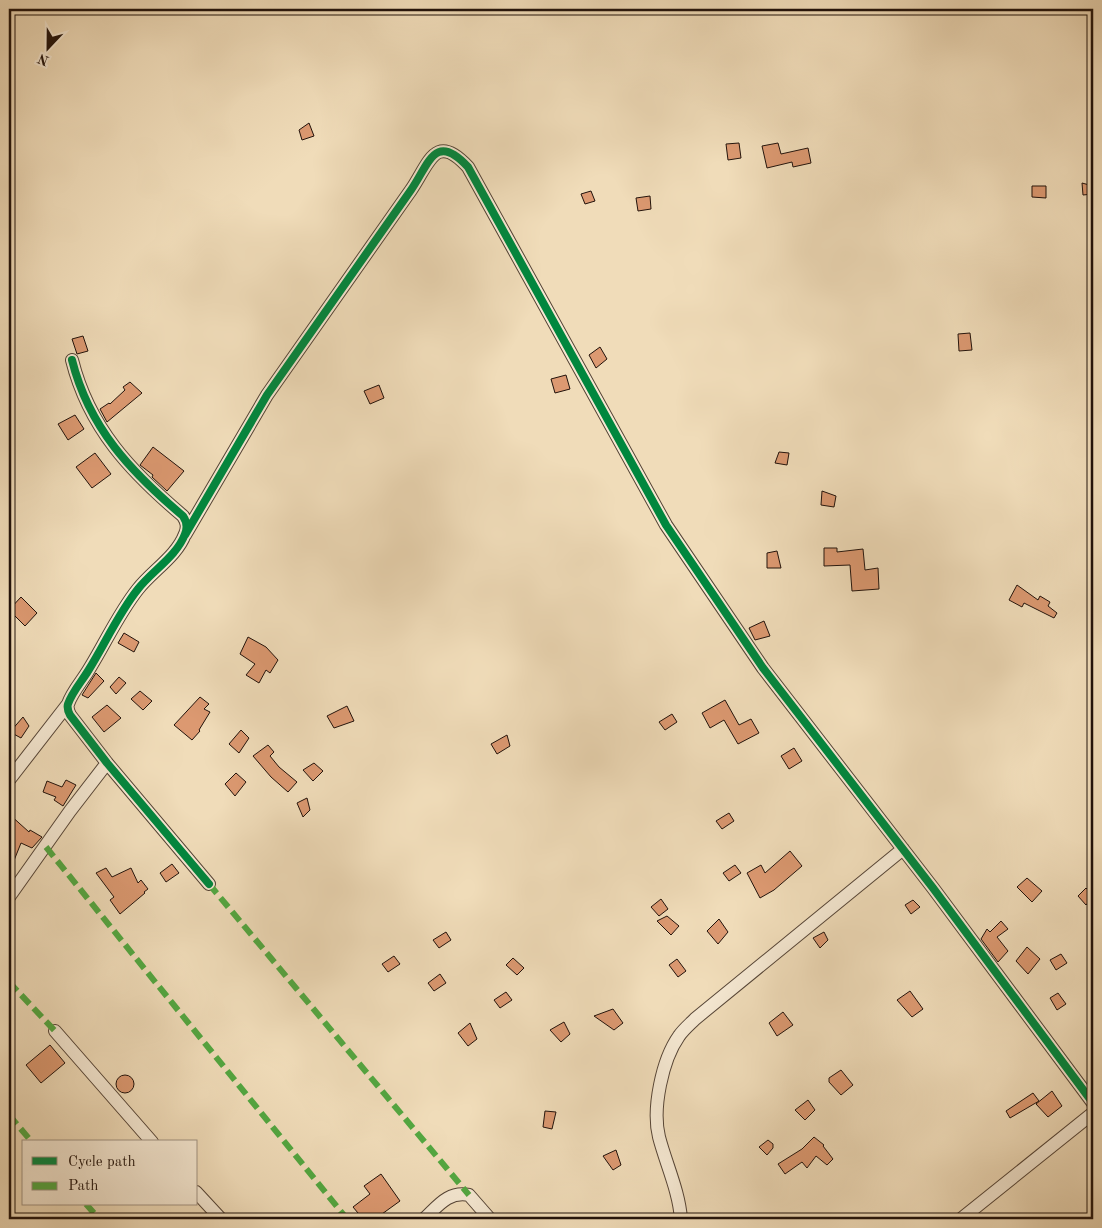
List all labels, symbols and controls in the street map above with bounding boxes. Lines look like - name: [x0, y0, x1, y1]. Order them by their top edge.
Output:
- north arrow: [22, 22, 72, 72]
- text: N: [36, 51, 51, 68]
- legend: [22, 1140, 198, 1206]
- text: Cycle path: [68, 1155, 136, 1170]
- text: Path: [68, 1179, 98, 1194]

